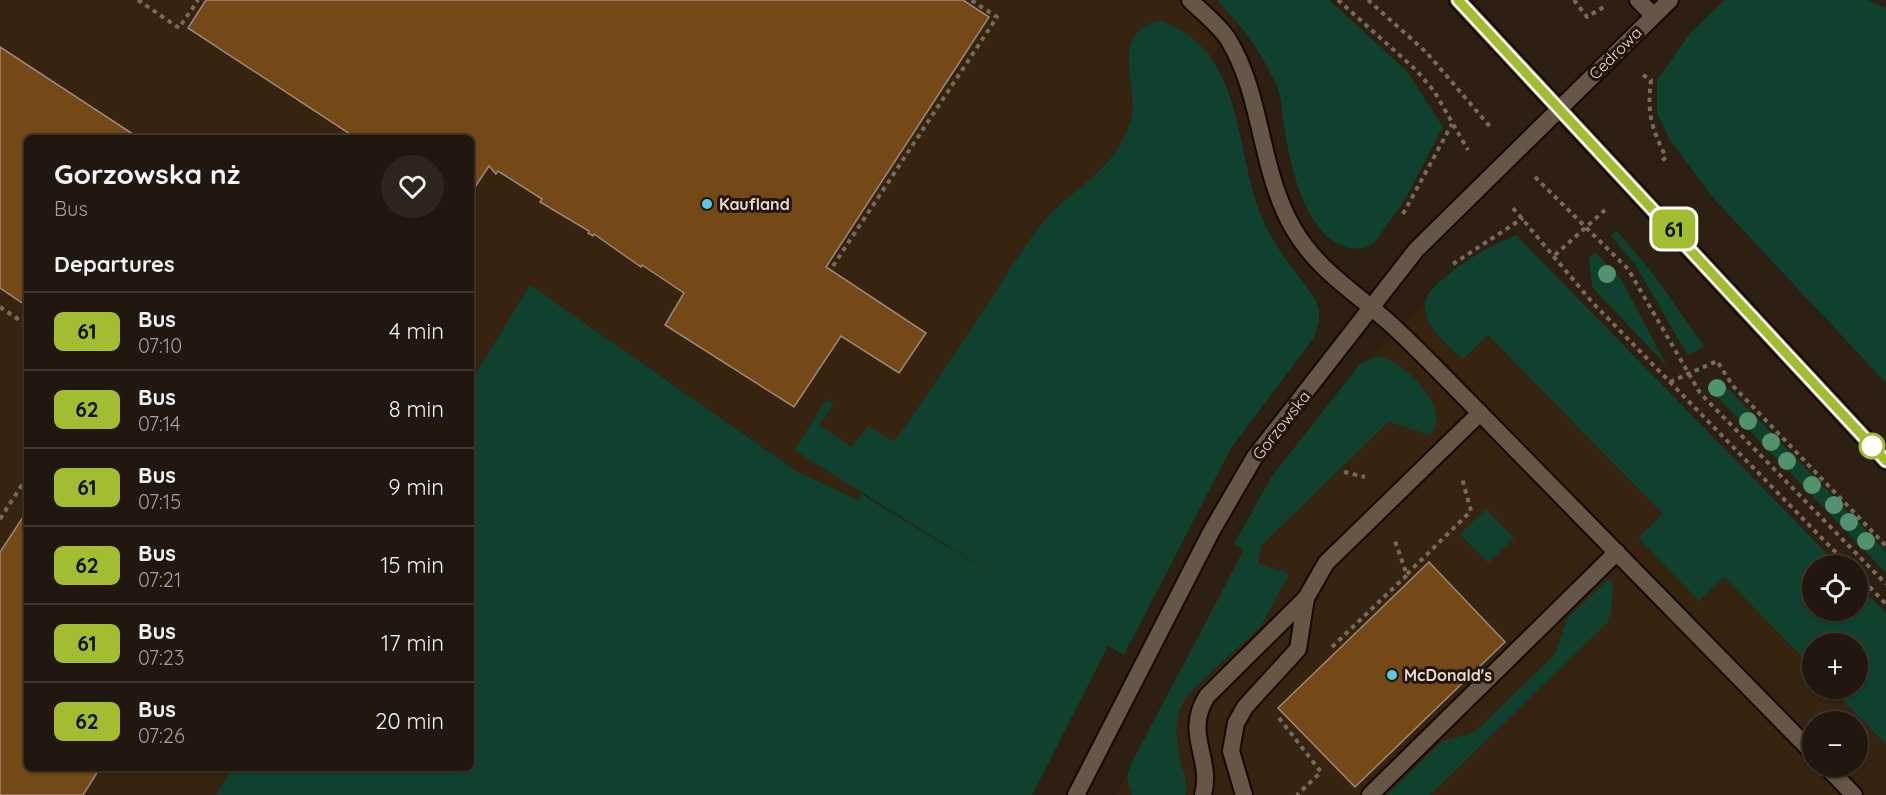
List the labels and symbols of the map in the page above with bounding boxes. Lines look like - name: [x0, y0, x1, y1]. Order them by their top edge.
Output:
- street label: Cedrowa: [1584, 22, 1646, 84]
- place label: Kaufland: [719, 194, 790, 214]
- marker: Kaufland: [700, 197, 714, 211]
- line badge: 61: [1647, 210, 1701, 248]
- street label: Gorzowska: [1248, 387, 1314, 463]
- unlabelled marker: [1859, 433, 1885, 459]
- place label: McDonald's: [1404, 665, 1492, 685]
- marker: McDonald's: [1385, 668, 1399, 682]

